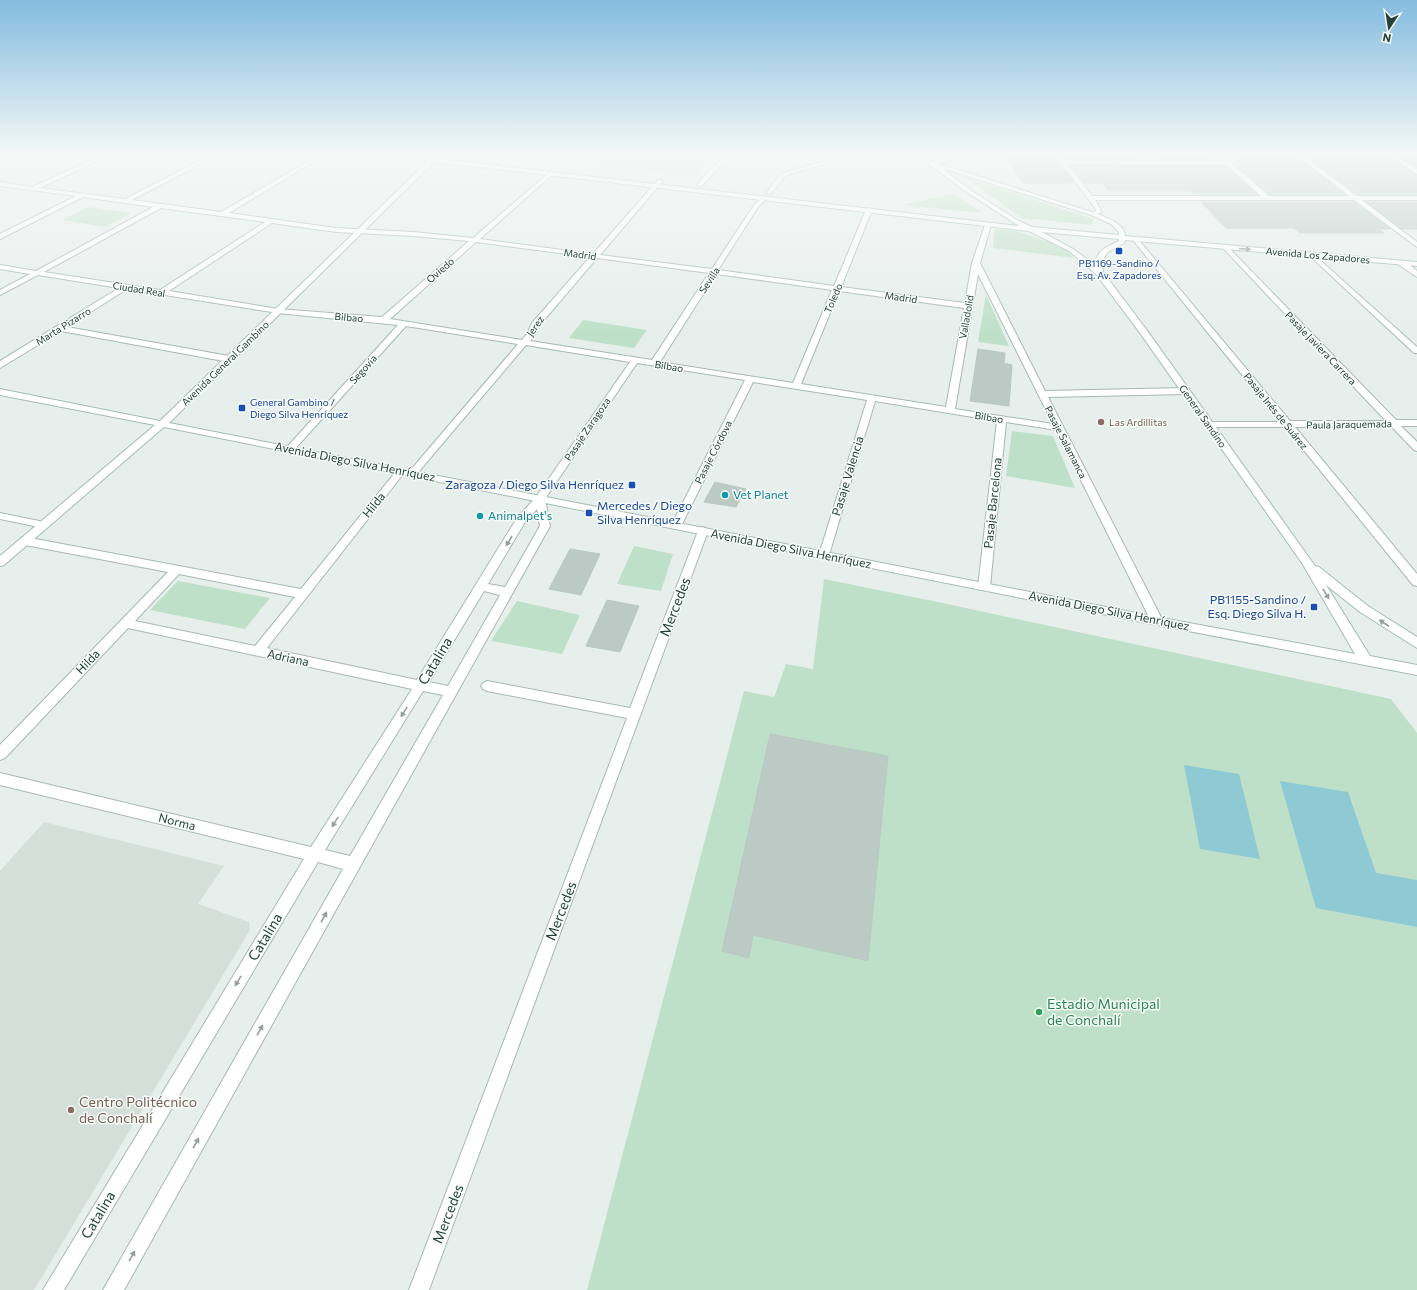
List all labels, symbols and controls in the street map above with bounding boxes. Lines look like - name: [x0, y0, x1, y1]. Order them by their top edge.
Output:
- north arrow: [1369, 8, 1409, 48]
- text: N: [1381, 31, 1392, 45]
- street label: Avenida Los Zapadores: [1265, 244, 1371, 266]
- one-way arrow: [1239, 245, 1251, 252]
- street label: Madrid: [563, 246, 597, 262]
- marker: PB1169-Sandino / Esq. Av. Zapadores: [1114, 246, 1124, 256]
- street label: Oviedo: [424, 255, 456, 285]
- place label: PB1169-Sandino / Esq. Av. Zapadores: [1077, 257, 1162, 281]
- street label: Sevilla: [696, 265, 722, 295]
- street label: Ciudad Real: [112, 279, 166, 299]
- street label: Toledo: [821, 281, 845, 315]
- street label: Madrid: [884, 289, 918, 305]
- street label: Valladolid: [956, 294, 976, 340]
- street label: Marta Pizarro: [33, 304, 93, 348]
- street label: Pasaje Javiera Carrera: [1283, 309, 1359, 387]
- street label: Bilbao: [334, 310, 364, 324]
- street label: Jerez: [524, 313, 546, 339]
- street label: Avenida General Gambino: [179, 318, 271, 408]
- street label: Segovia: [347, 352, 379, 386]
- street label: Bilbao: [654, 358, 684, 374]
- street label: Pasaje Inés de Suárez: [1241, 370, 1311, 452]
- street label: General Sandino: [1177, 382, 1229, 450]
- street label: Pasaje Zaragoza: [561, 395, 613, 463]
- place label: General Gambino / Diego Silva Henríquez: [250, 396, 348, 420]
- marker: General Gambino / Diego Silva Henríquez: [237, 403, 247, 413]
- street label: Pasaje Salamanca: [1043, 404, 1089, 480]
- street label: Bilbao: [974, 409, 1004, 425]
- place label: Las Ardillitas: [1109, 416, 1167, 428]
- marker: Las Ardillitas: [1096, 417, 1106, 427]
- street label: Paula Jaraquemada: [1306, 417, 1392, 431]
- street label: Pasaje Córdova: [692, 418, 734, 486]
- street label: Pasaje Valencia: [828, 434, 866, 517]
- street label: Avenida Diego Silva Henríquez: [274, 439, 437, 483]
- street label: Pasaje Barcelona: [980, 457, 1004, 549]
- place label: Zaragoza / Diego Silva Henríquez: [445, 477, 624, 491]
- marker: Zaragoza / Diego Silva Henríquez: [627, 480, 637, 490]
- place label: Vet Planet: [733, 487, 789, 501]
- street label: Hilda: [359, 489, 388, 520]
- marker: Vet Planet: [720, 490, 730, 500]
- place label: Mercedes / Diego Silva Henríquez: [597, 498, 692, 526]
- place label: Animalpet's: [488, 508, 552, 522]
- marker: Mercedes / Diego Silva Henríquez: [584, 508, 594, 518]
- marker: Animalpet's: [475, 511, 485, 521]
- street label: Avenida Diego Silva Henríquez: [710, 526, 873, 570]
- one-way arrow: [505, 535, 512, 547]
- street label: Mercedes: [655, 575, 694, 639]
- street label: Avenida Diego Silva Henríquez: [1028, 588, 1191, 632]
- one-way arrow: [1322, 589, 1330, 599]
- place label: PB1155-Sandino / Esq. Diego Silva H.: [1208, 592, 1306, 620]
- marker: PB1155-Sandino / Esq. Diego Silva H.: [1309, 602, 1319, 612]
- one-way arrow: [1378, 619, 1390, 626]
- street label: Catalina: [414, 634, 455, 688]
- street label: Hilda: [72, 646, 102, 676]
- street label: Adriana: [266, 646, 310, 668]
- one-way arrow: [400, 707, 408, 717]
- street label: Norma: [157, 810, 197, 832]
- one-way arrow: [331, 817, 339, 827]
- street label: Mercedes: [541, 879, 580, 943]
- street label: Catalina: [244, 910, 285, 964]
- one-way arrow: [320, 911, 327, 922]
- one-way arrow: [235, 975, 242, 987]
- place label: Estadio Municipal de Conchalí: [1047, 995, 1160, 1028]
- marker: Estadio Municipal de Conchalí: [1034, 1007, 1044, 1017]
- one-way arrow: [256, 1024, 263, 1036]
- place label: Centro Politécnico de Conchalí: [79, 1093, 197, 1126]
- marker: Centro Politécnico de Conchalí: [66, 1105, 76, 1115]
- one-way arrow: [192, 1137, 199, 1149]
- street label: Mercedes: [428, 1182, 467, 1246]
- street label: Catalina: [77, 1188, 118, 1242]
- one-way arrow: [128, 1250, 135, 1262]

